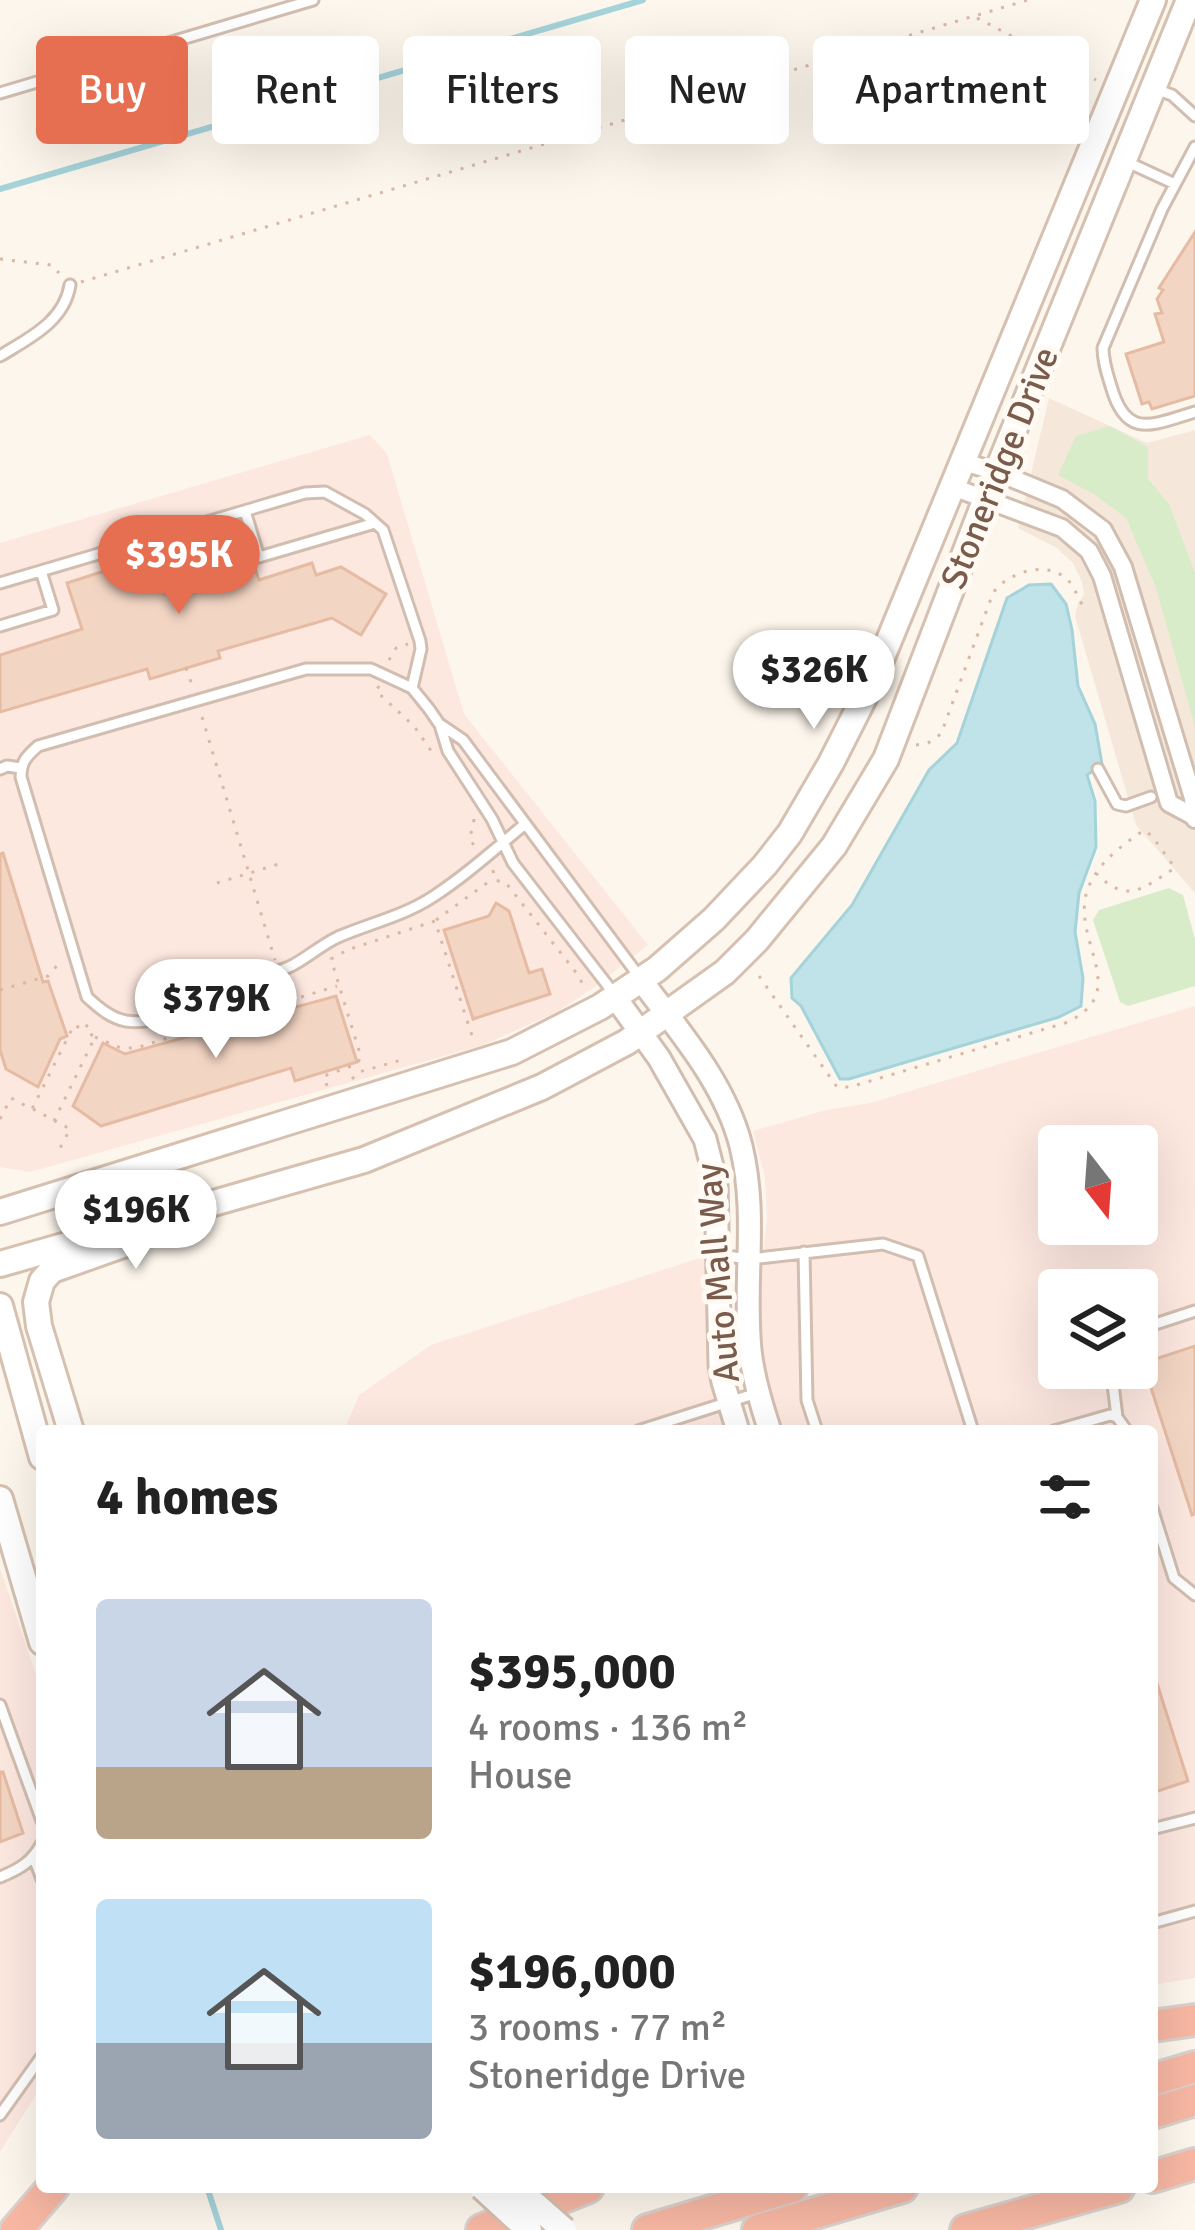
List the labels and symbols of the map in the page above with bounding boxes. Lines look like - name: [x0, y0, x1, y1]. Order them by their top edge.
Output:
- street label: Stoneridge Drive: [931, 341, 1069, 595]
- pin: $395K: [95, 515, 263, 617]
- pin: $326K: [730, 630, 898, 732]
- pin: $379K: [132, 959, 300, 1061]
- north arrow: [1038, 1125, 1158, 1245]
- street label: Auto Mall Way: [686, 1161, 750, 1385]
- pin: $196K: [52, 1170, 220, 1272]

